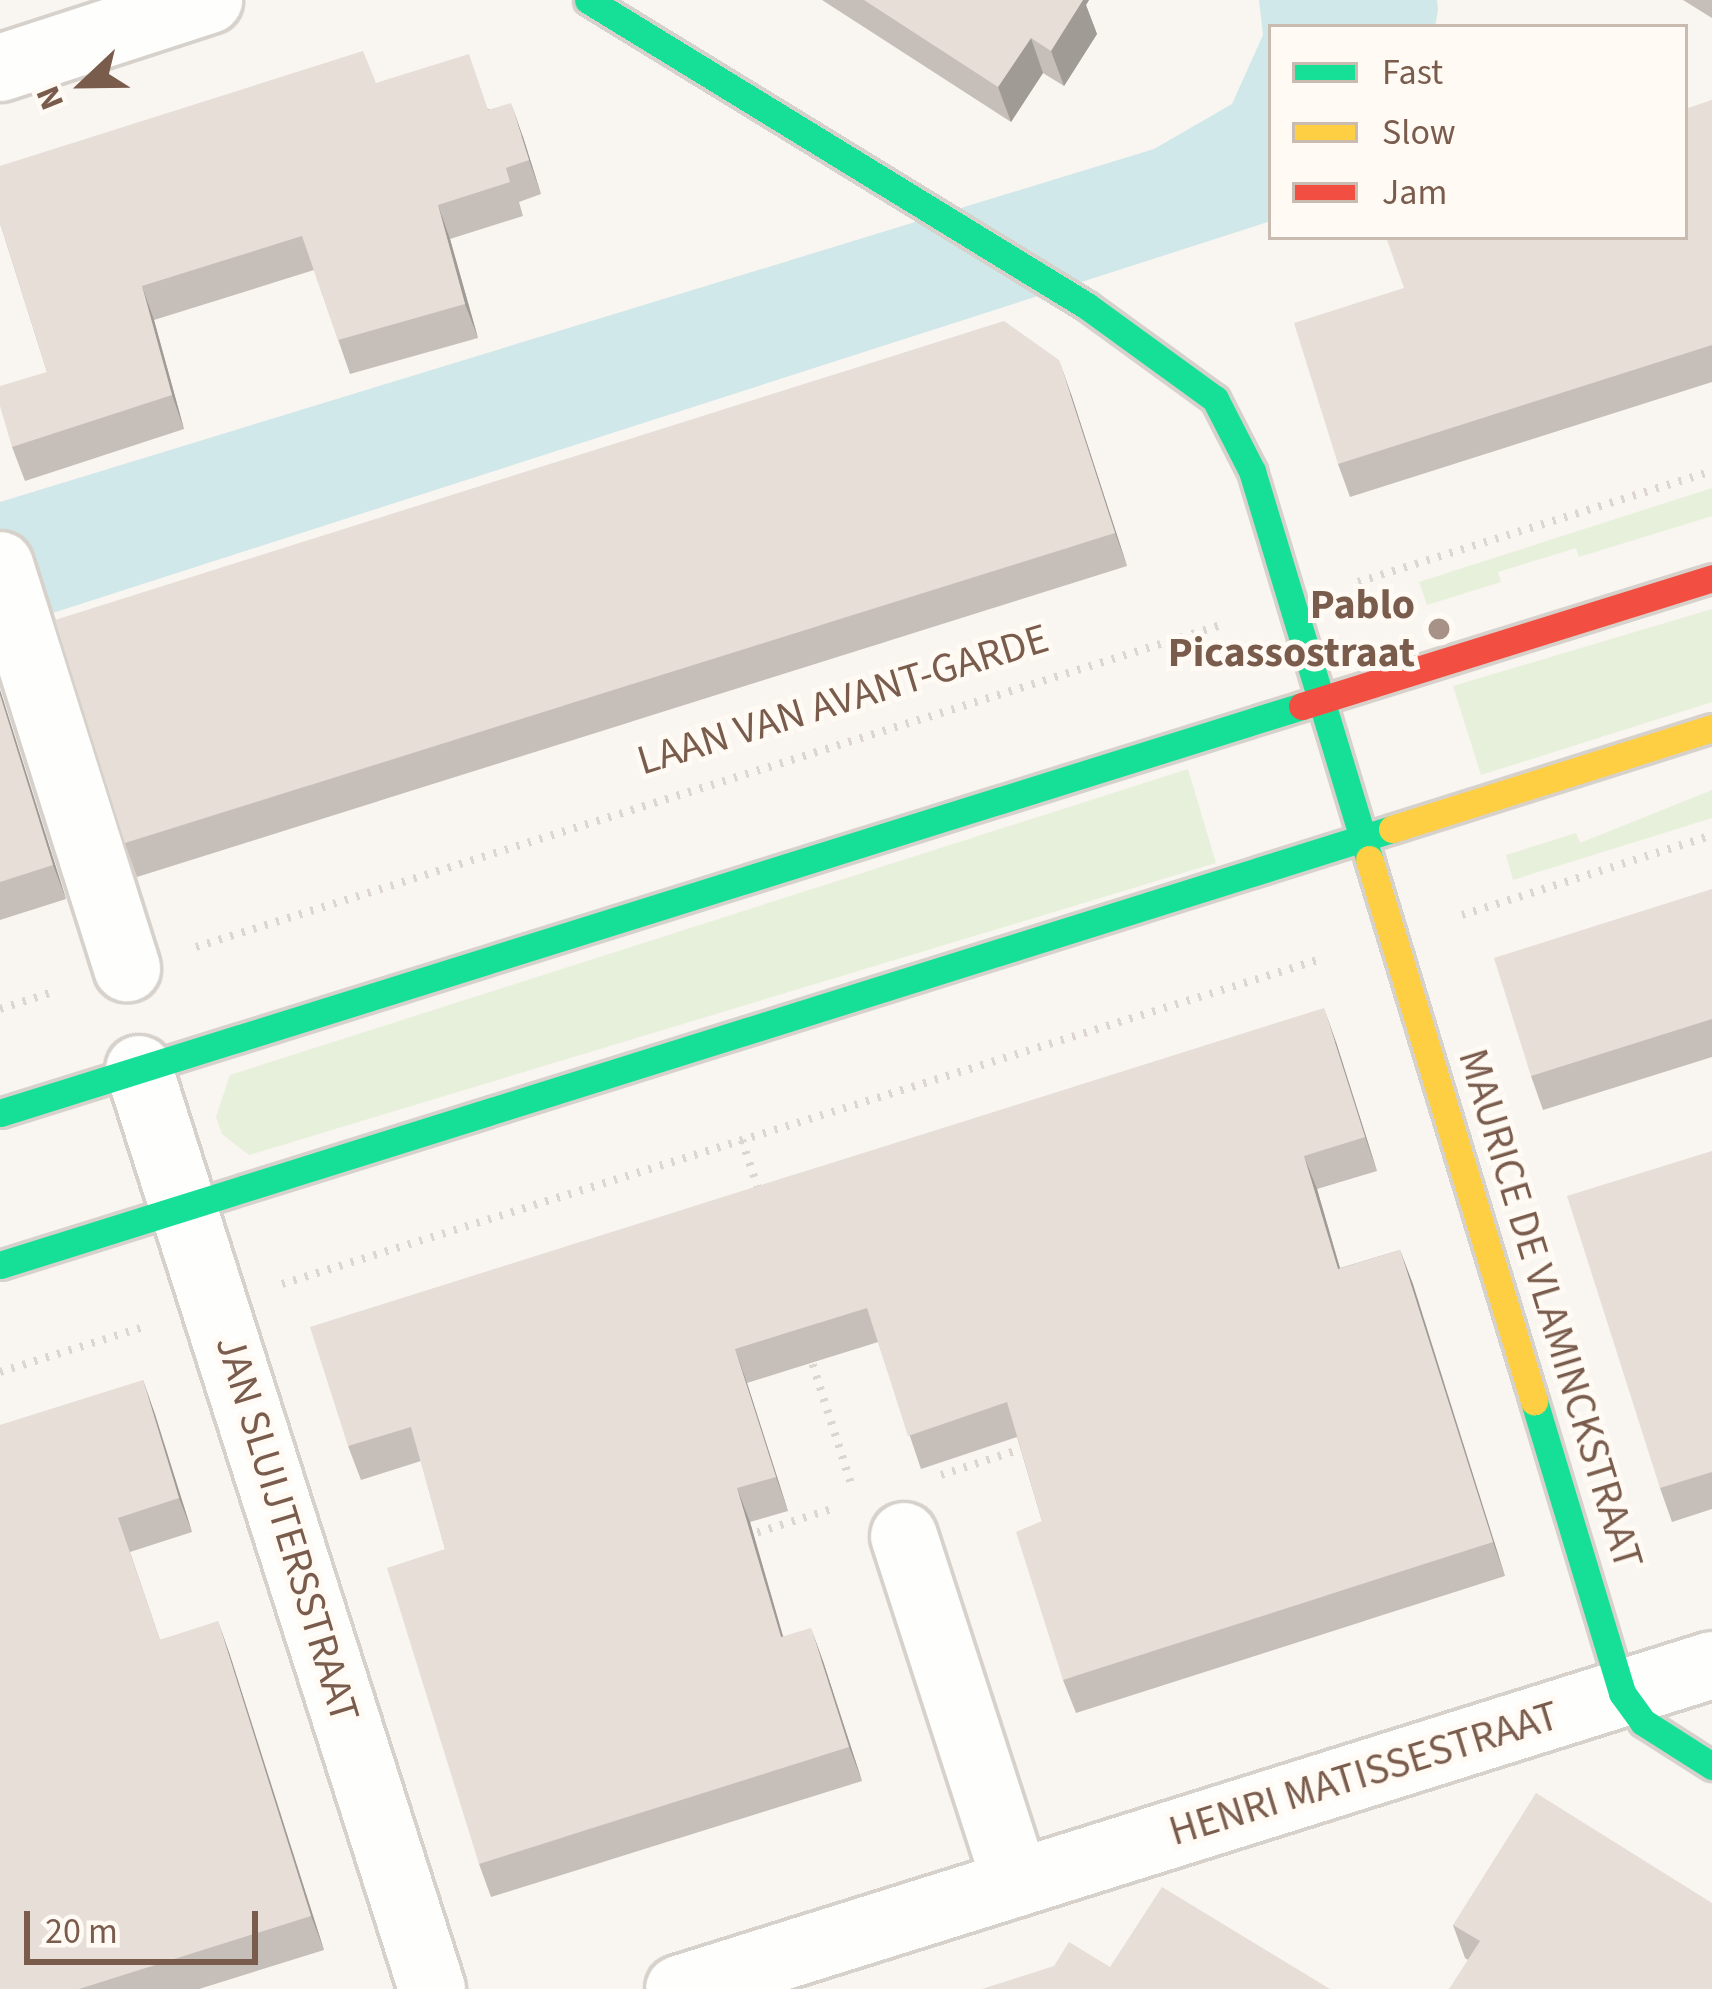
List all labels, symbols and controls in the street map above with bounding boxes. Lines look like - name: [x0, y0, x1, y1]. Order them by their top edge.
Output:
- north arrow: [24, 24, 144, 144]
- legend: [1268, 24, 1688, 240]
- text: Fast: [1382, 47, 1443, 98]
- text: N: [24, 79, 76, 117]
- text: Slow: [1382, 107, 1456, 158]
- text: Jam: [1382, 167, 1447, 218]
- place label: Pablo Picassostraat: [1168, 580, 1415, 678]
- street label: LAAN VAN AVANT-GARDE: [631, 613, 1055, 787]
- marker: Pablo Picassostraat: [1426, 616, 1452, 642]
- street label: MAURICE DE VLAMINCKSTRAAT: [1447, 1043, 1653, 1575]
- street label: JAN SLUIJTERSSTRAAT: [204, 1330, 370, 1728]
- street label: HENRI MATISSESTRAAT: [1163, 1691, 1565, 1857]
- scale bar: [30, 1887, 264, 1961]
- text: 20 m: [45, 1906, 118, 1957]

